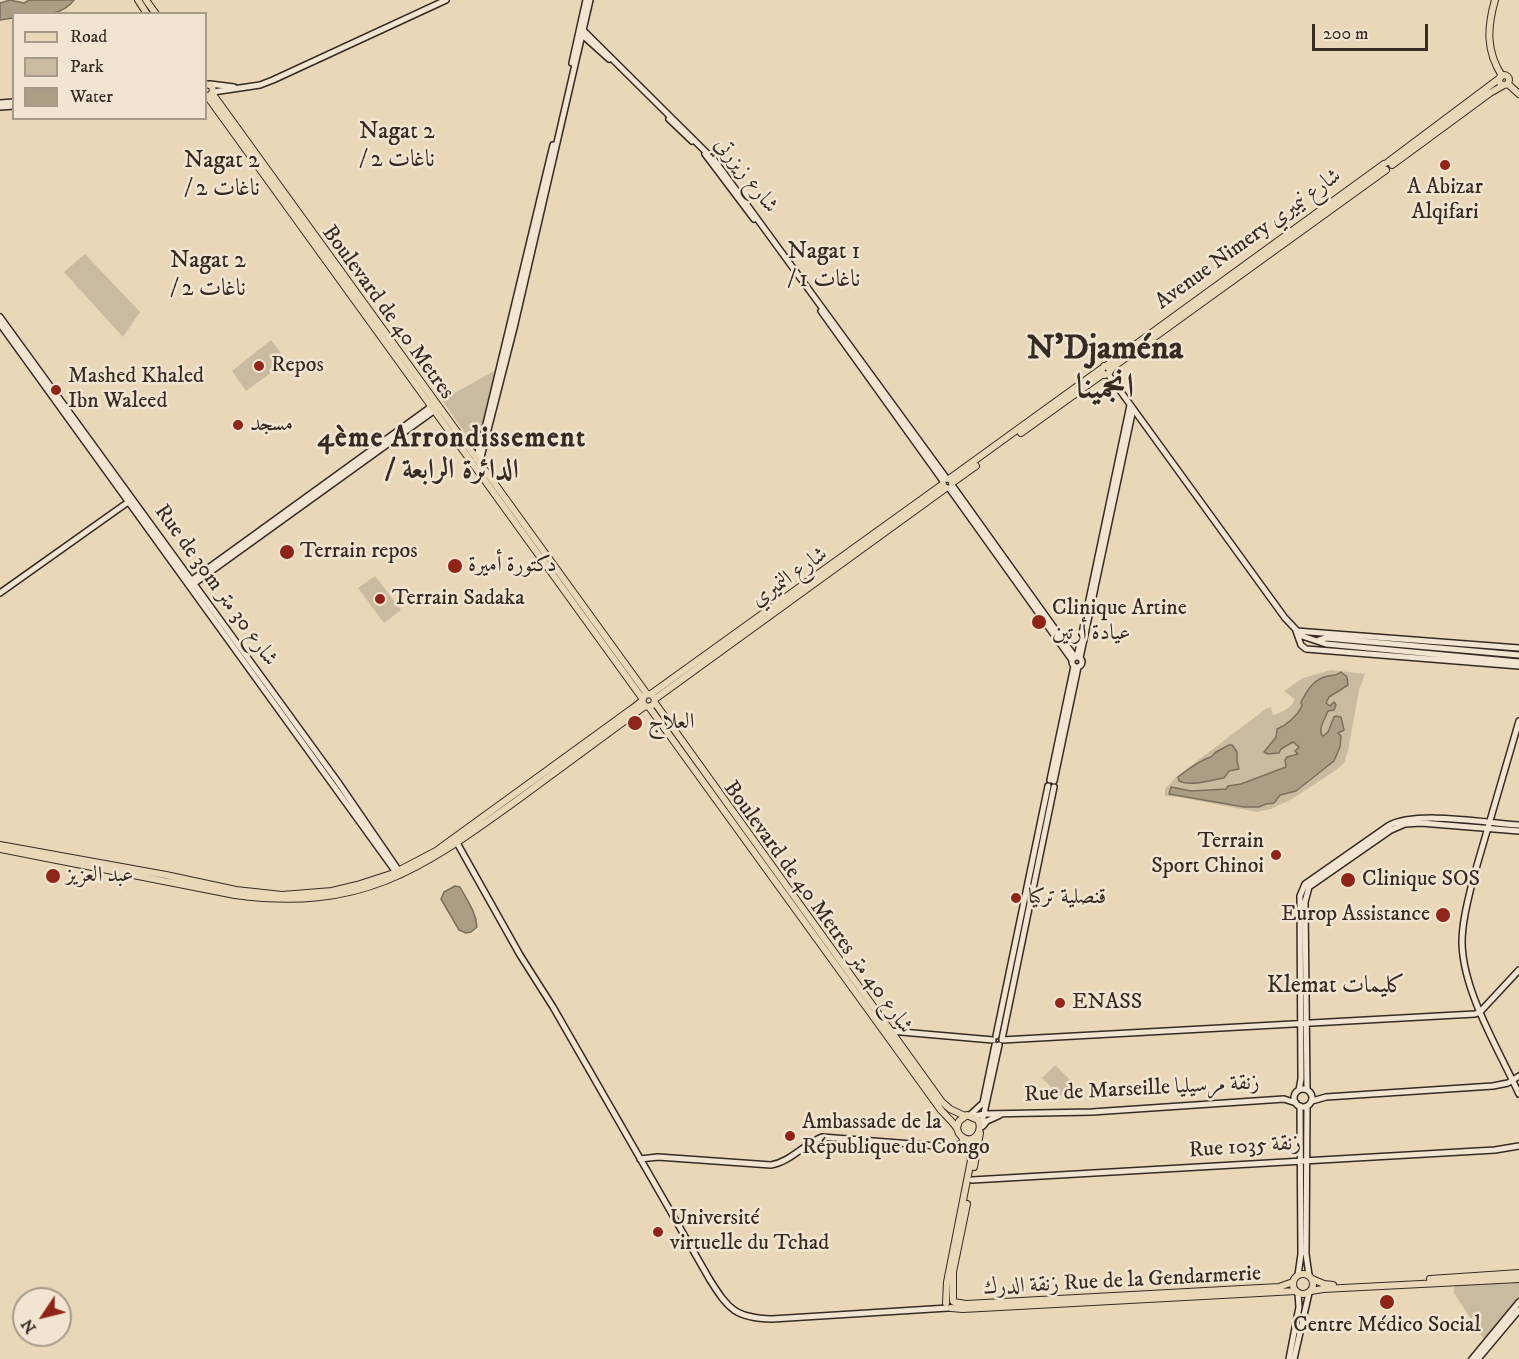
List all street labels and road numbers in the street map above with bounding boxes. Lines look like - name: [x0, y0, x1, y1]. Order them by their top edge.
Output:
- street label: شارع زيزرتي: [707, 133, 783, 219]
- street label: Avenue Nimery شارع نيميري: [1151, 164, 1347, 316]
- street label: Boulevard de 40 Metres: [315, 221, 459, 405]
- street label: Rue de 30m شارع 30 متر: [147, 500, 283, 672]
- street label: شارع النميري: [747, 542, 833, 614]
- street label: Boulevard de 40 Metres شارع 40 متر: [716, 777, 918, 1039]
- street label: Rue de Marseille زنقة مرسيليا: [1024, 1071, 1260, 1109]
- street label: Rue 1035 زنقة: [1188, 1131, 1302, 1165]
- street label: زنقة الدرك Rue de la Gendarmerie: [982, 1262, 1262, 1302]

